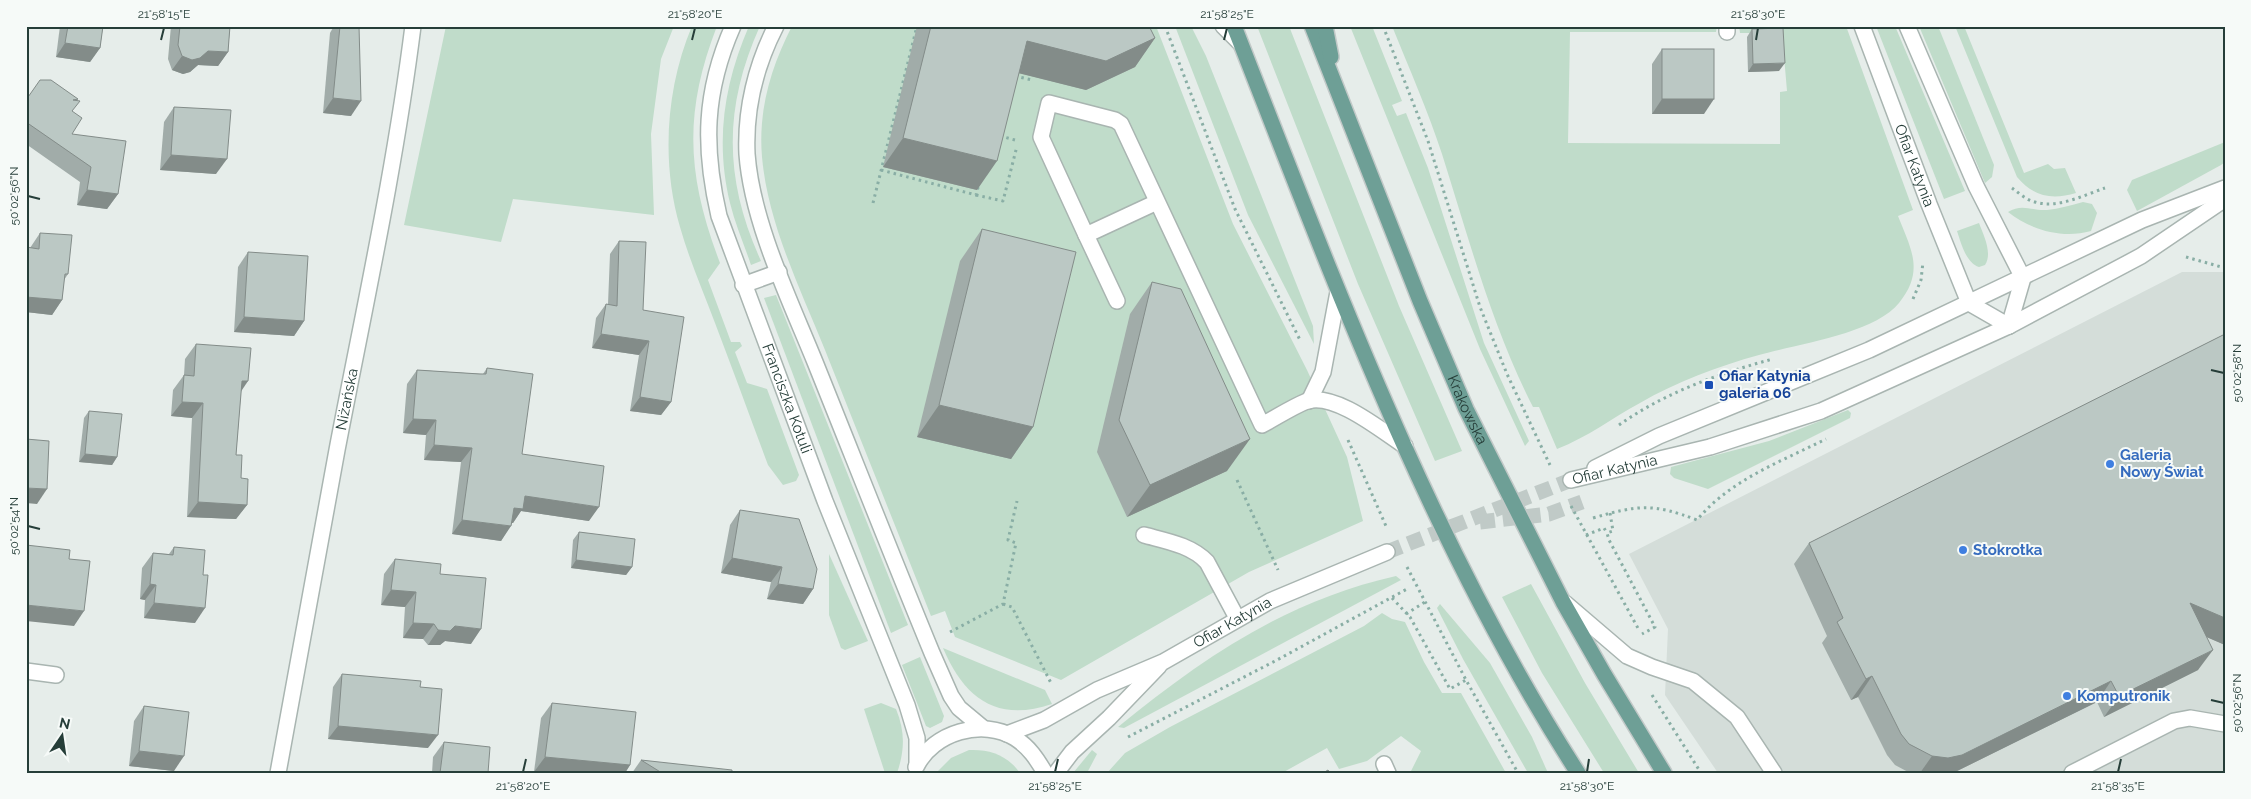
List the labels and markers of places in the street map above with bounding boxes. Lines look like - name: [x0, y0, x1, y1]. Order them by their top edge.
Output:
- place label: Ofiar Katynia galeria 06: [1719, 367, 1811, 402]
- marker: Ofiar Katynia galeria 06: [1703, 379, 1715, 391]
- place label: Galeria Nowy Świat: [2120, 446, 2204, 481]
- marker: Galeria Nowy Świat: [2104, 458, 2116, 470]
- place label: Stokrotka: [1973, 541, 2043, 559]
- marker: Stokrotka: [1957, 544, 1969, 556]
- place label: Komputronik: [2077, 687, 2171, 705]
- marker: Komputronik: [2061, 690, 2073, 702]

